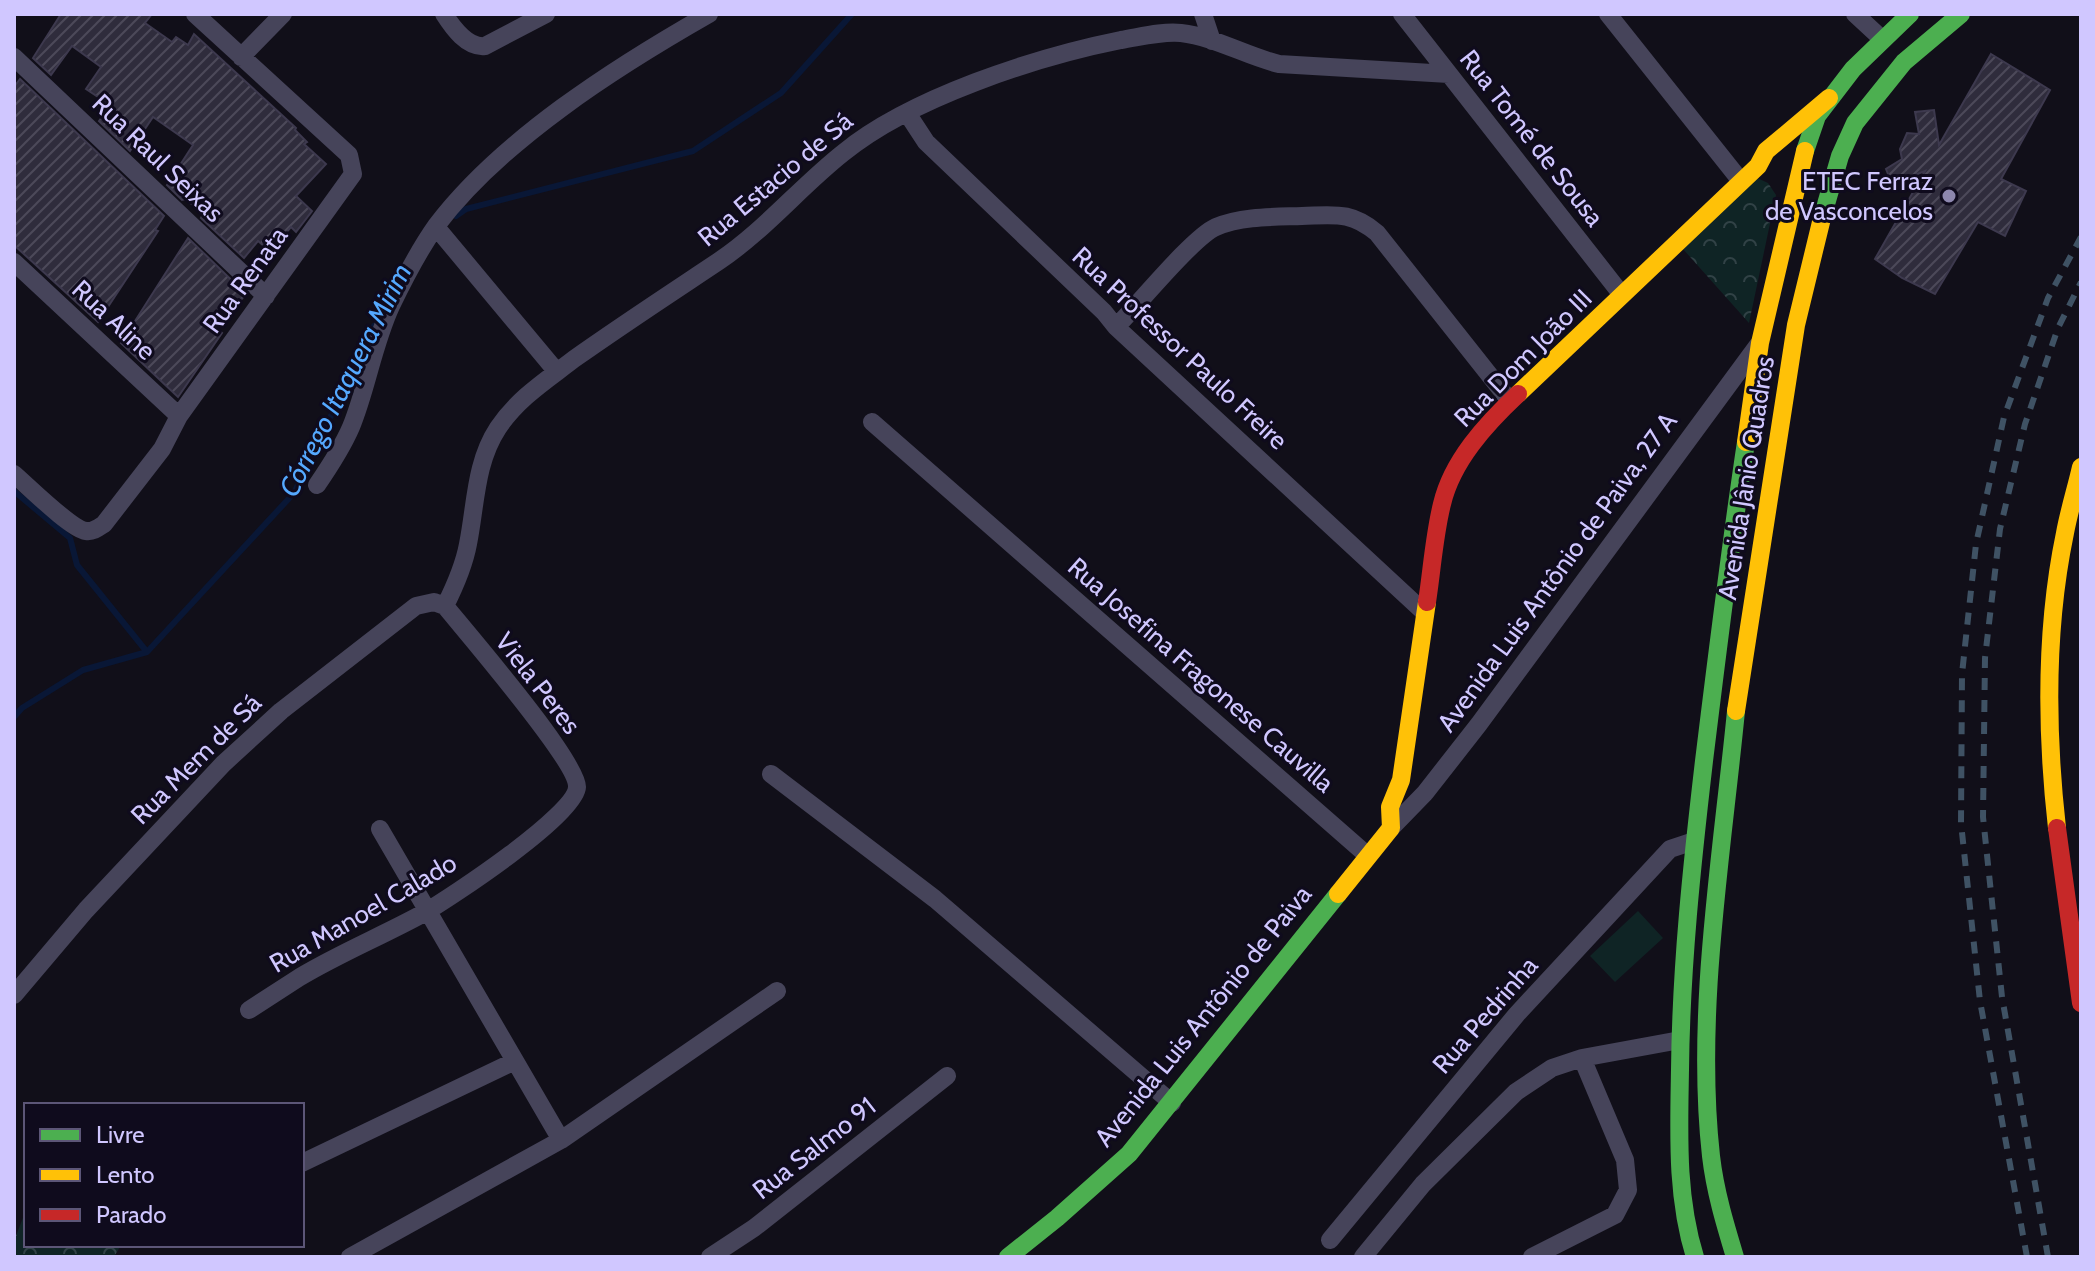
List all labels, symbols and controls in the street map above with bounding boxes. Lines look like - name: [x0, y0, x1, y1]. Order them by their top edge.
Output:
- street label: Rua Tomé de Sousa: [1453, 43, 1611, 233]
- street label: Rua Raul Seixas: [86, 87, 231, 229]
- street label: Rua Estacio de Sá: [691, 105, 859, 253]
- place label: ETEC Ferraz de Vasconcelos: [1765, 165, 1933, 227]
- marker: ETEC Ferraz de Vasconcelos: [1940, 187, 1958, 205]
- street label: Rua Renata: [196, 220, 295, 339]
- street label: Rua Professor Paulo Freire: [1066, 240, 1294, 456]
- water label: Córrego Itaquera Mirim: [271, 258, 419, 502]
- street label: Rua Aline: [66, 273, 162, 367]
- street label: Rua Dom João III: [1447, 282, 1599, 434]
- street label: Avenida Jânio Quadros: [1711, 354, 1781, 602]
- street label: Avenida Luis Antônio de Paiva, 27 A: [1430, 406, 1684, 738]
- street label: Rua Josefina Fragonese Cauvilla: [1061, 551, 1341, 800]
- street label: Viela Peres: [488, 626, 588, 740]
- street label: Rua Mem de Sá: [124, 687, 268, 831]
- street label: Rua Manoel Calado: [264, 846, 462, 980]
- street label: Avenida Luis Antônio de Paiva: [1088, 878, 1319, 1153]
- street label: Rua Pedrinha: [1426, 950, 1545, 1080]
- street label: Rua Salmo 91: [746, 1090, 882, 1206]
- legend: [24, 1103, 304, 1247]
- text: Livre: [96, 1120, 144, 1149]
- text: Lento: [96, 1160, 155, 1189]
- text: Parado: [96, 1200, 166, 1229]

